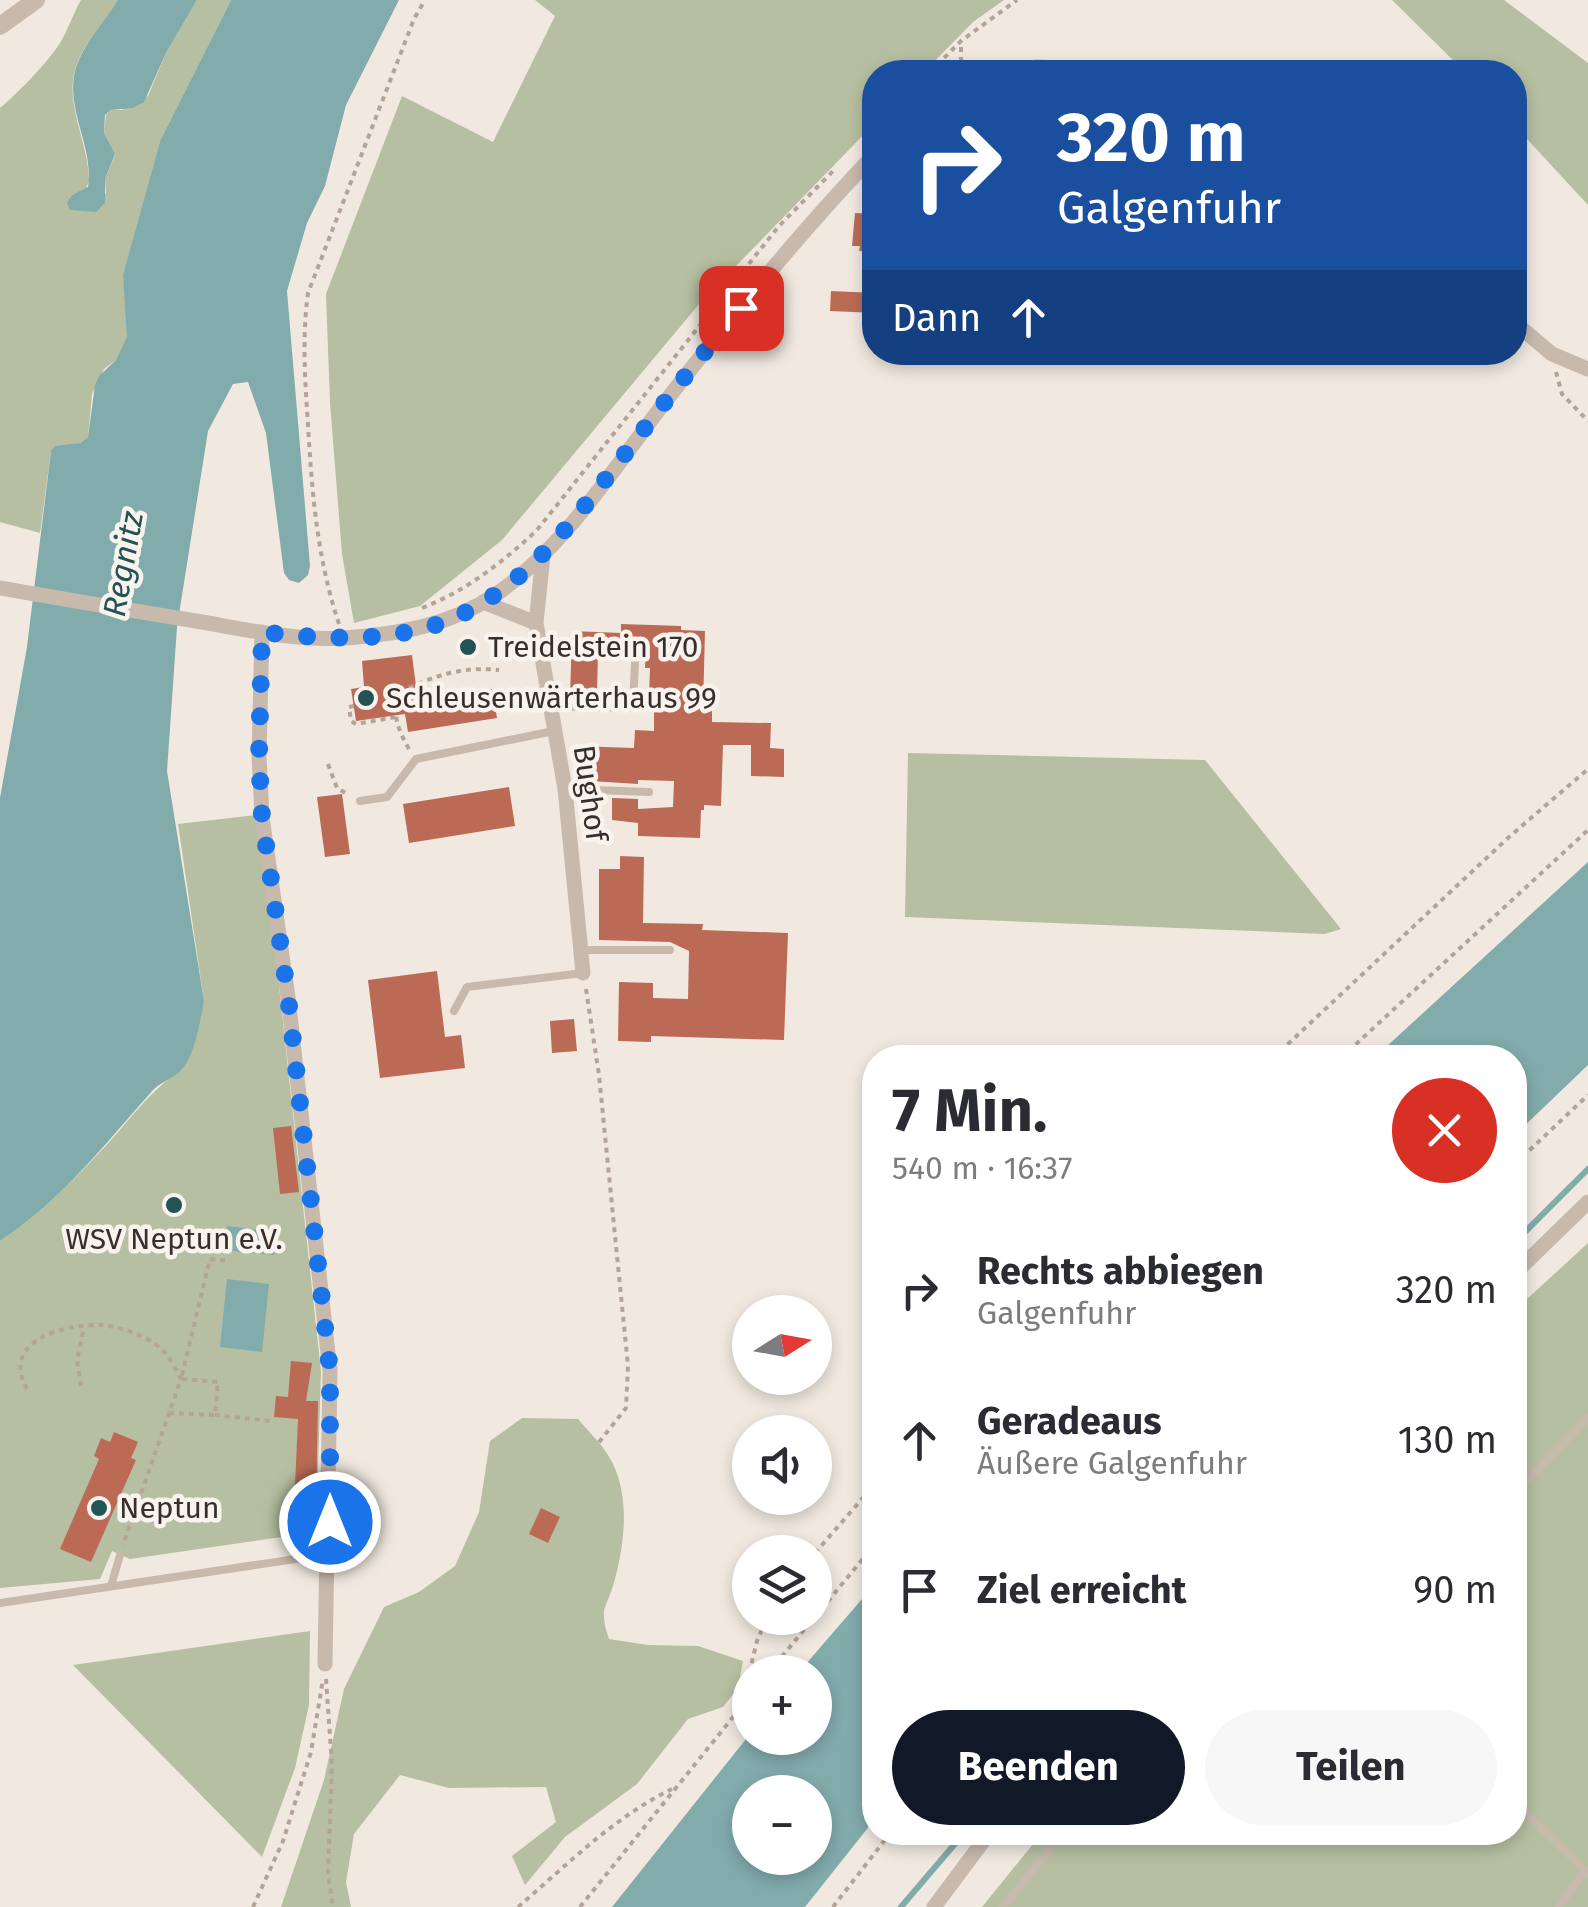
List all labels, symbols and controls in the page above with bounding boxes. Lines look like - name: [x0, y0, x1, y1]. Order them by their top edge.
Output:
- text: 320 m: [1057, 96, 1246, 180]
- icon: right: [892, 100, 1022, 230]
- text: Galgenfuhr: [1057, 181, 1281, 235]
- pin: [699, 266, 784, 351]
- icon: arrive: [714, 281, 769, 336]
- icon: ahead: [1001, 290, 1056, 345]
- text: Dann: [892, 295, 981, 341]
- water label: Regnitz: [95, 508, 151, 620]
- place label: Treidelstein 170: [488, 629, 699, 665]
- marker: Treidelstein 170: [457, 636, 479, 658]
- place label: Schleusenwärterhaus 99: [386, 680, 717, 716]
- marker: Schleusenwärterhaus 99: [355, 687, 377, 709]
- street label: Bughof: [565, 743, 615, 845]
- text: 7 Min.: [892, 1075, 1047, 1147]
- button: close: [1392, 1078, 1497, 1183]
- text: 540 m · 16:37: [892, 1149, 1072, 1187]
- marker: WSV Neptun e.V.: [163, 1194, 185, 1216]
- place label: WSV Neptun e.V.: [65, 1221, 283, 1257]
- text: Rechts abbiegen: [977, 1248, 1264, 1294]
- icon: right: [892, 1263, 947, 1318]
- text: 320 m: [1396, 1267, 1497, 1313]
- text: Galgenfuhr: [977, 1294, 1136, 1332]
- north arrow: [732, 1295, 832, 1395]
- map controls: [732, 1295, 832, 1875]
- text: Geradeaus: [977, 1398, 1162, 1444]
- icon: ahead: [892, 1413, 947, 1468]
- button: sound: [732, 1415, 832, 1515]
- text: 130 m: [1398, 1417, 1497, 1463]
- text: Äußere Galgenfuhr: [977, 1444, 1247, 1482]
- position arrow: [278, 1470, 382, 1574]
- place label: Neptun: [119, 1490, 220, 1526]
- marker: Neptun: [88, 1497, 110, 1519]
- button: layers: [732, 1535, 832, 1635]
- icon: arrive: [892, 1563, 947, 1618]
- text: Ziel erreicht: [977, 1567, 1186, 1613]
- text: 90 m: [1413, 1567, 1497, 1613]
- button: +: [732, 1655, 832, 1755]
- button: Beenden: [892, 1710, 1185, 1825]
- button: Teilen: [1205, 1710, 1497, 1825]
- button: −: [732, 1775, 832, 1875]

